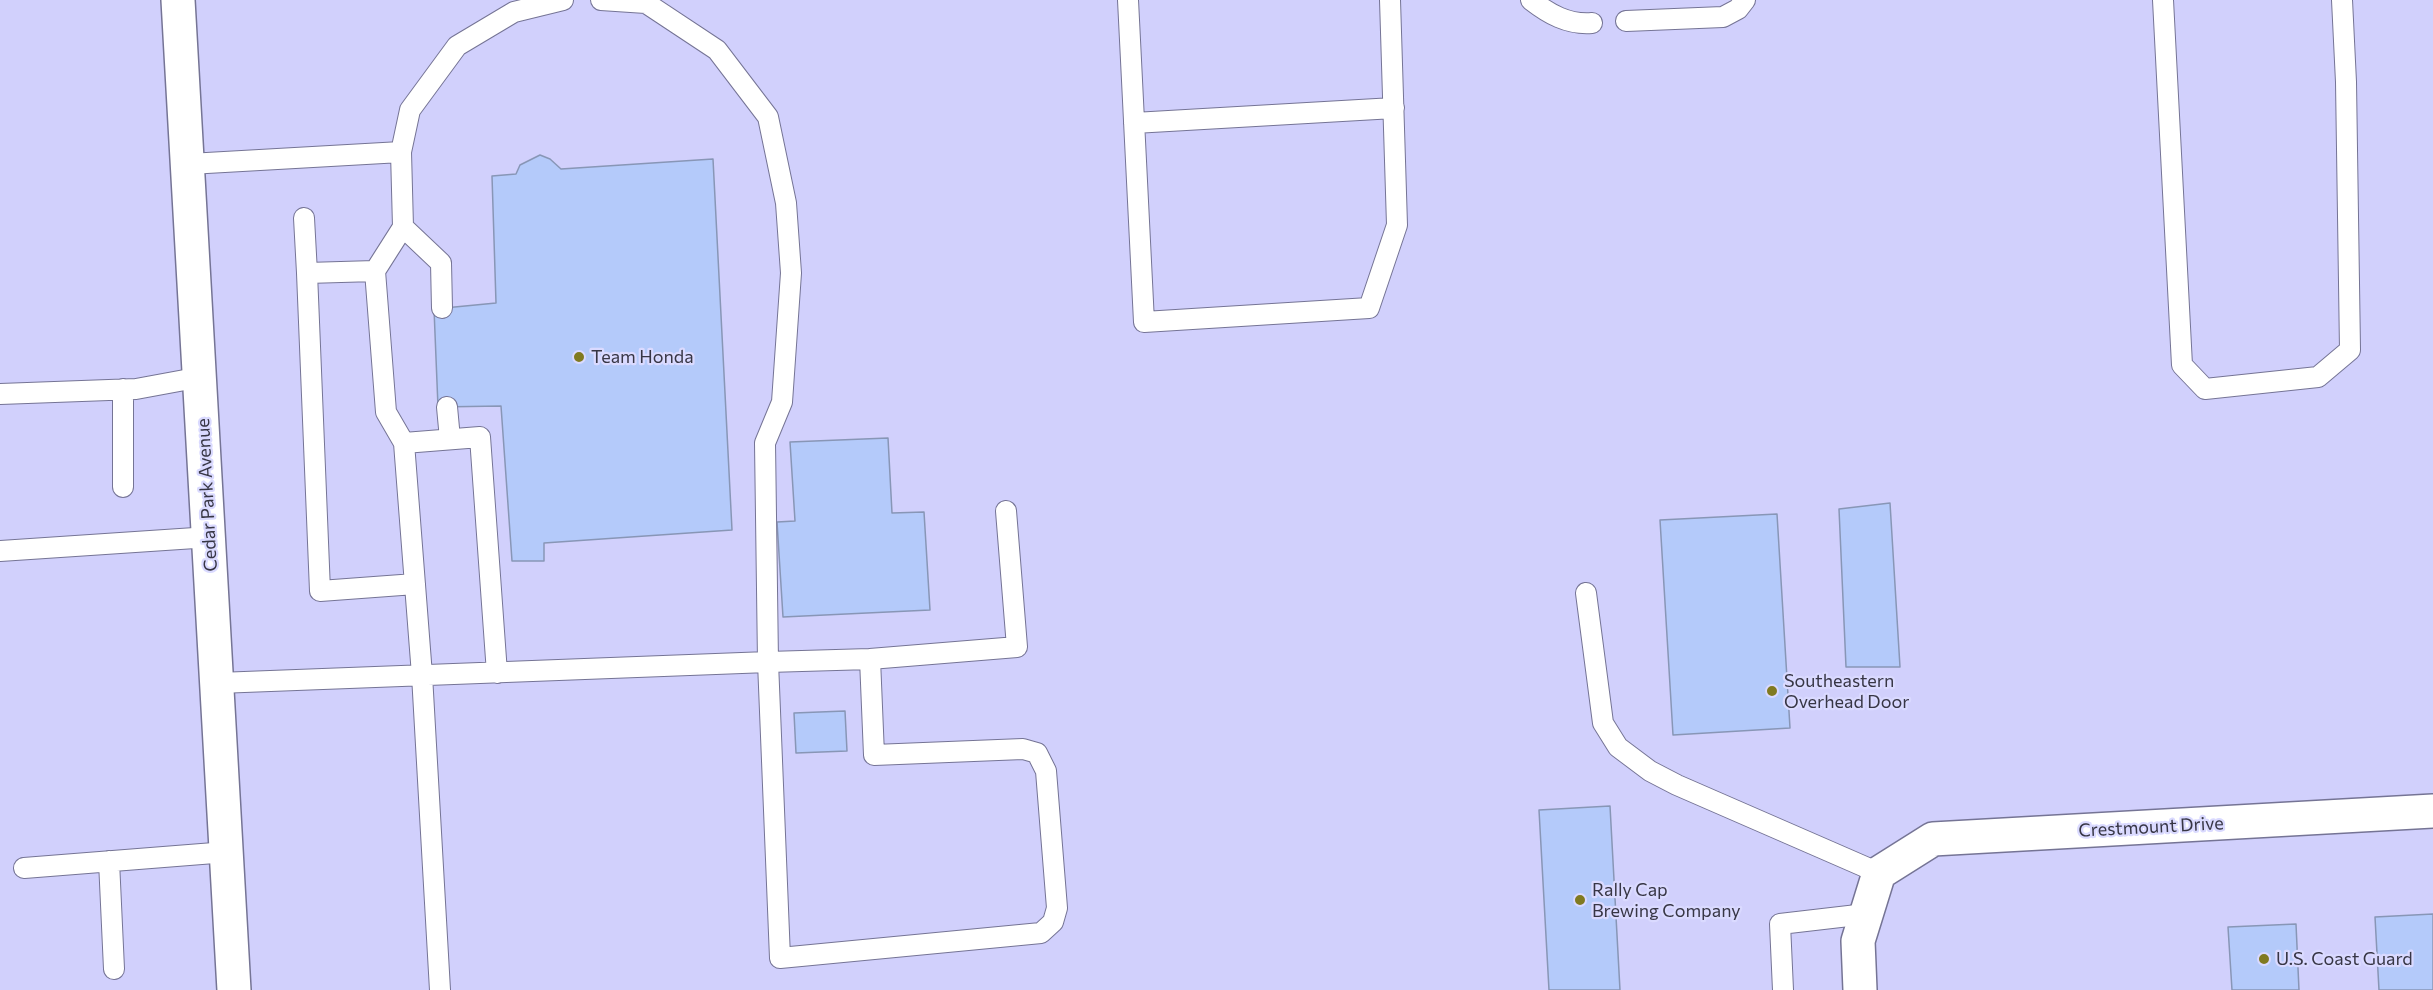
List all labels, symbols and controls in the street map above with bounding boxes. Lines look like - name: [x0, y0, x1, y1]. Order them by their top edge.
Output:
- place label: Team Honda: [591, 346, 694, 368]
- marker: Team Honda: [572, 350, 586, 364]
- street label: Cedar Park Avenue: [192, 418, 222, 572]
- place label: Southeastern Overhead Door: [1784, 670, 1909, 712]
- marker: Southeastern Overhead Door: [1765, 684, 1779, 698]
- street label: Crestmount Drive: [2078, 812, 2224, 842]
- place label: Rally Cap Brewing Company: [1592, 879, 1741, 922]
- marker: Rally Cap Brewing Company: [1573, 893, 1587, 907]
- place label: U.S. Coast Guard: [2276, 948, 2413, 970]
- marker: U.S. Coast Guard: [2257, 952, 2271, 966]

